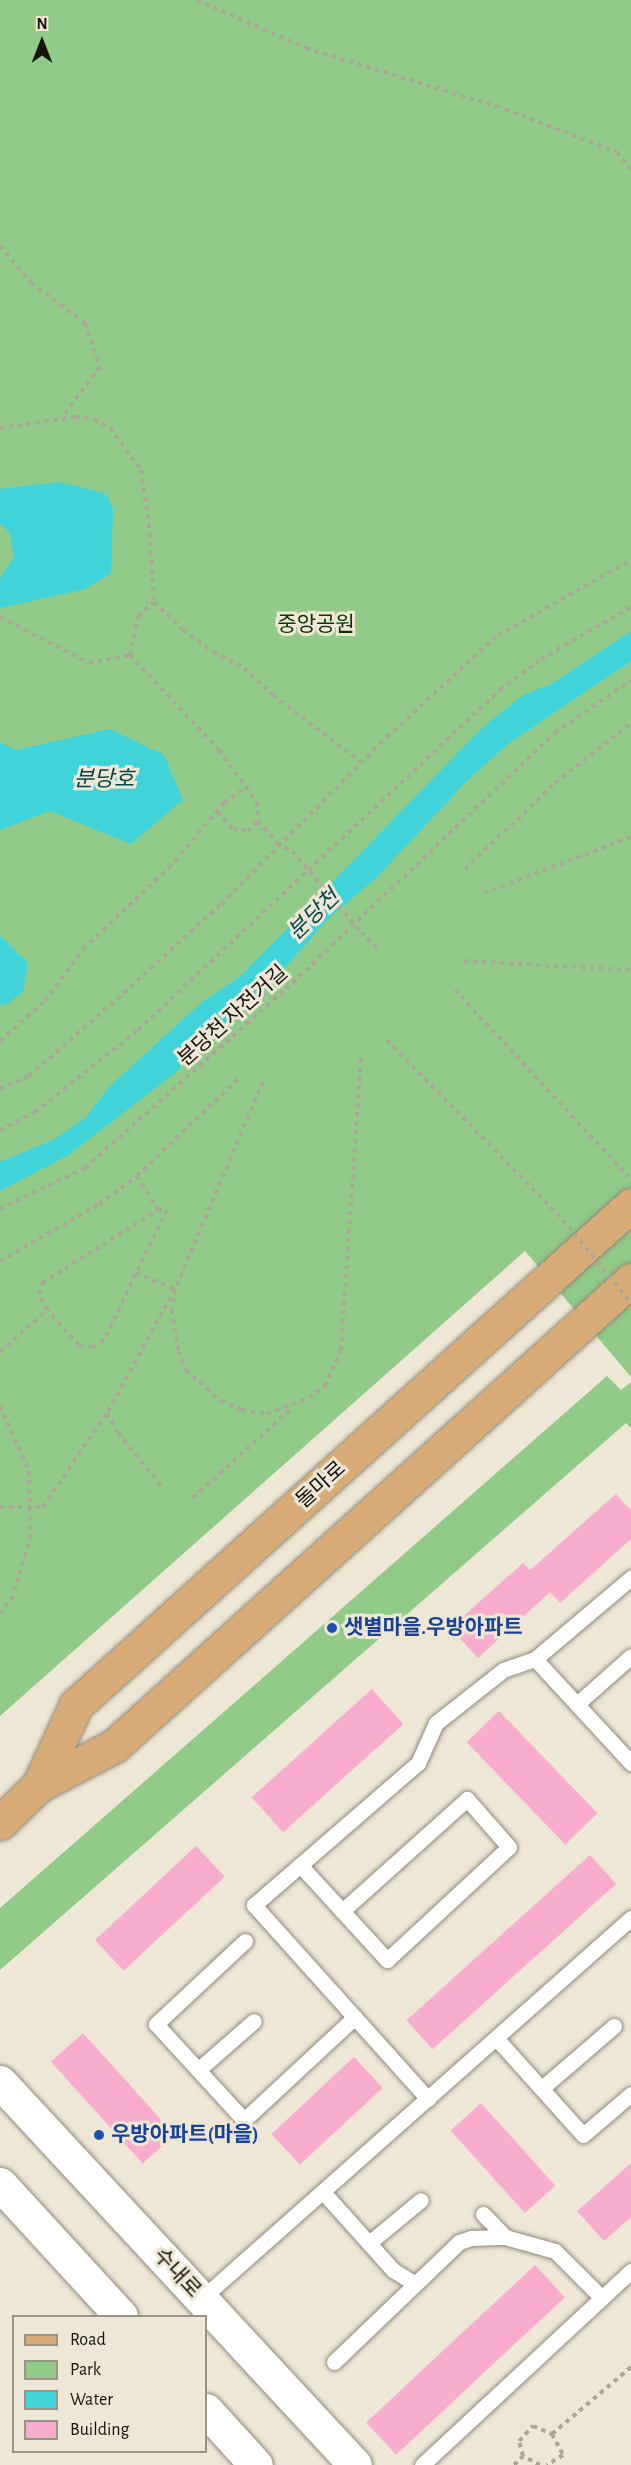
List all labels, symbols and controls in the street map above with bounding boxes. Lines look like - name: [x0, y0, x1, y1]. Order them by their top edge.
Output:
- north arrow: [12, 12, 72, 72]
- text: N: [36, 16, 48, 32]
- park label: 중앙공원: [277, 612, 355, 638]
- water label: 분당호: [74, 767, 134, 793]
- water label: 분당천: [283, 884, 345, 946]
- street label: 분당천 자전거길: [173, 960, 293, 1072]
- street label: 돌마로: [291, 1456, 351, 1514]
- place label: 샛별마을.우방아파트: [344, 1615, 523, 1641]
- marker: 샛별마을.우방아파트: [325, 1621, 339, 1635]
- place label: 우방아파트(마을): [111, 2122, 259, 2148]
- marker: 우방아파트(마을): [92, 2128, 106, 2142]
- street label: 수내로: [148, 2243, 206, 2303]
- legend: [12, 2315, 207, 2453]
- text: Road: [70, 2331, 106, 2349]
- text: Park: [70, 2361, 101, 2379]
- text: Water: [70, 2391, 113, 2409]
- text: Building: [70, 2421, 129, 2439]

